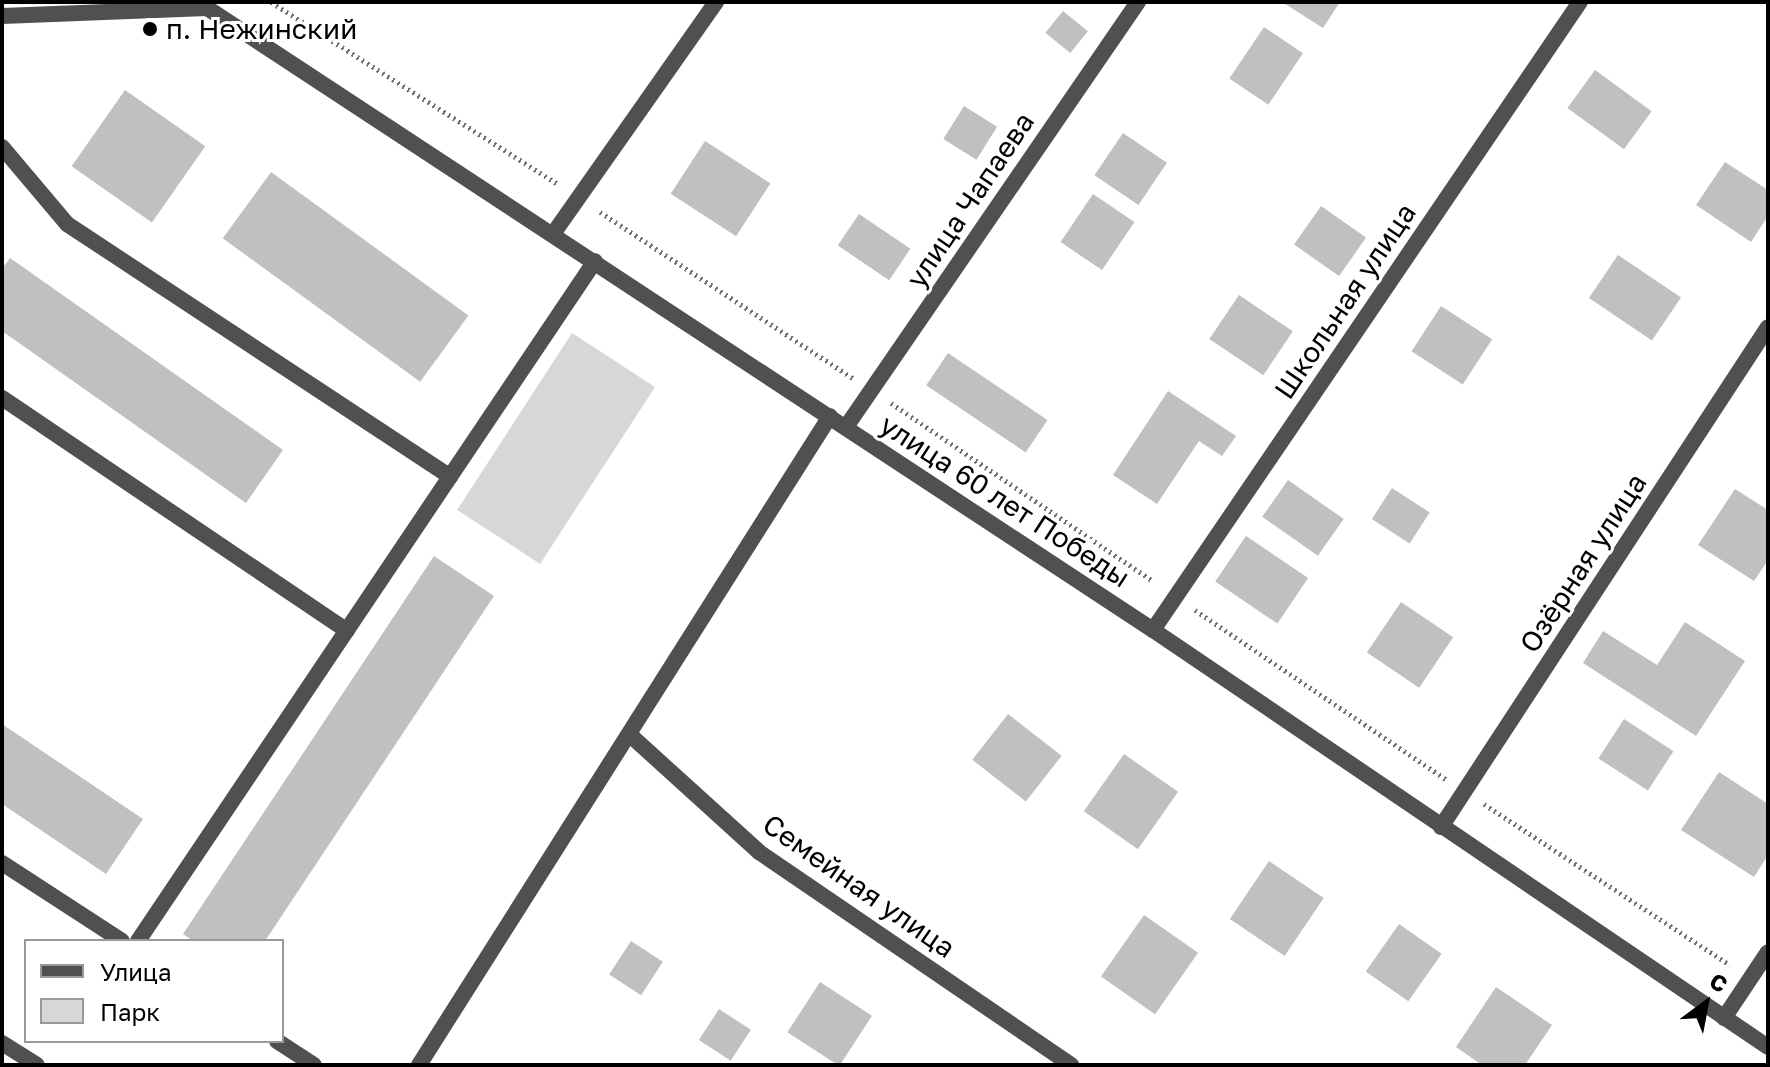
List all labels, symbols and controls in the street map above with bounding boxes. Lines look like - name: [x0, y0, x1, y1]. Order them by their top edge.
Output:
- place label: п. Нежинский: [166, 12, 357, 46]
- marker: п. Нежинский: [141, 20, 159, 38]
- street label: улица Чапаева: [899, 106, 1041, 294]
- street label: Школьная улица: [1267, 197, 1423, 405]
- street label: улица 60 лет Победы: [874, 408, 1136, 594]
- street label: Озёрная улица: [1513, 467, 1653, 659]
- street label: Семейная улица: [757, 807, 961, 965]
- legend: [24, 939, 284, 1043]
- text: Улица: [100, 957, 172, 986]
- north arrow: [1666, 963, 1746, 1043]
- text: С: [1705, 967, 1733, 998]
- text: Парк: [100, 997, 160, 1026]

